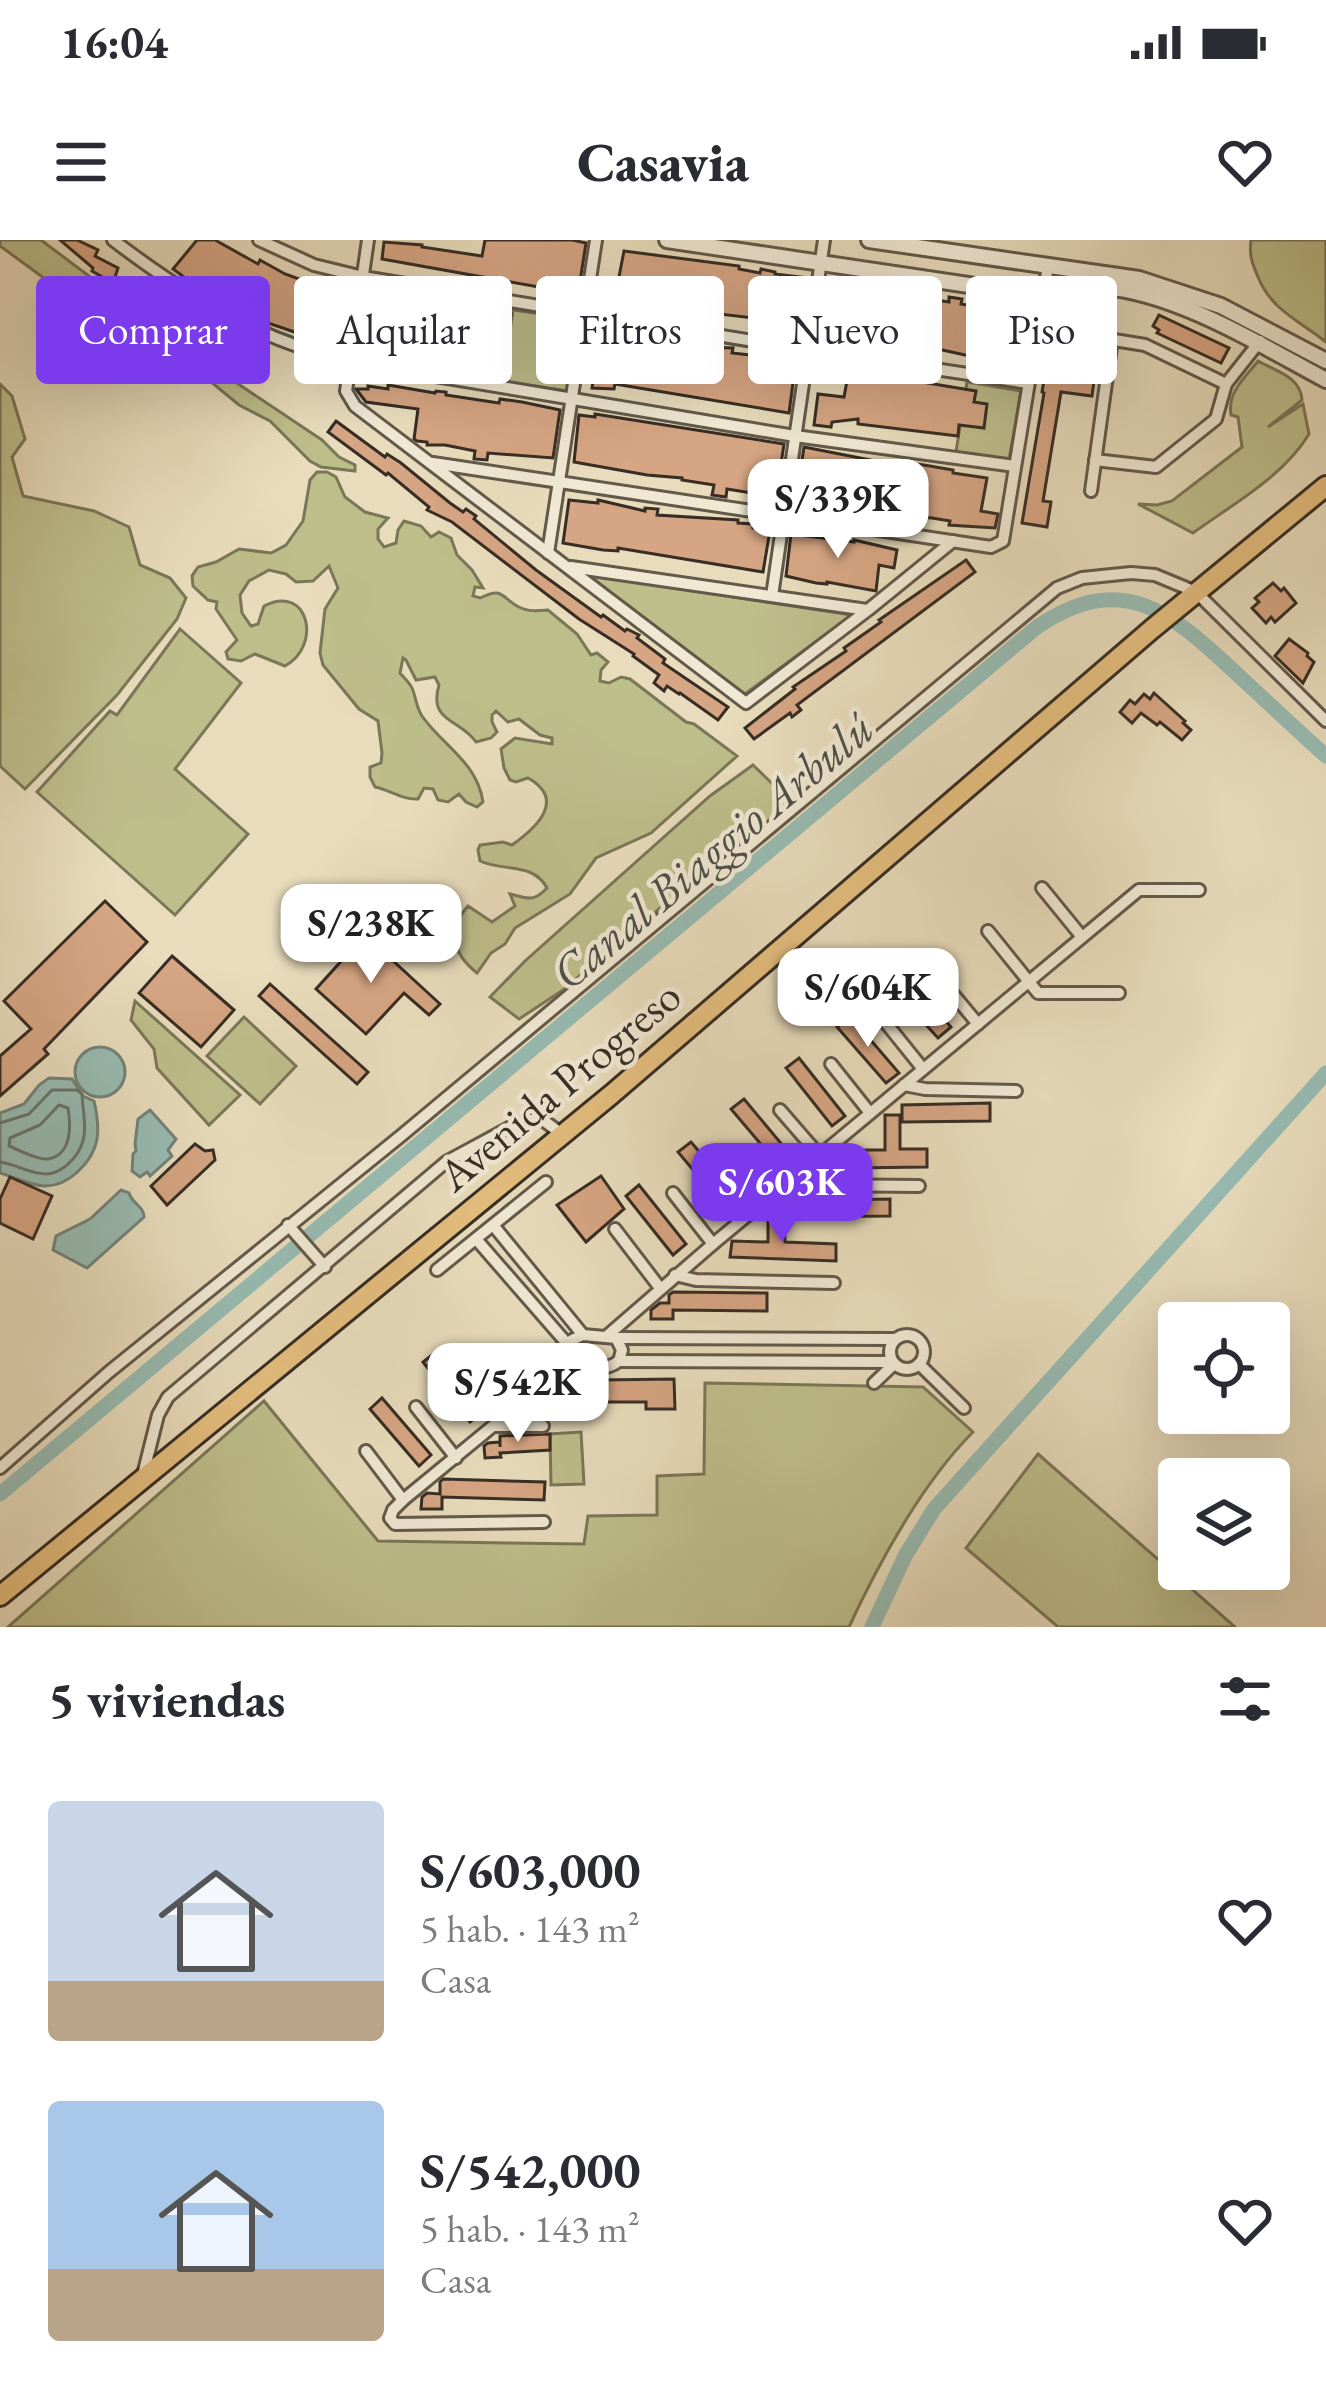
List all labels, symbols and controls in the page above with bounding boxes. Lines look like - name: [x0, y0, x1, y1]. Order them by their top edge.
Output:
- text: 16:04: [60, 13, 168, 71]
- text: Casavia: [577, 127, 749, 197]
- icon: menu: [48, 129, 114, 195]
- icon: heart: [1212, 129, 1278, 195]
- chip: Comprar: [36, 276, 270, 384]
- chip: Alquilar: [294, 276, 512, 384]
- chip: Filtros: [536, 276, 724, 384]
- chip: Nuevo: [748, 276, 942, 384]
- chip: Piso: [966, 276, 1117, 384]
- pin: S/339K: [740, 459, 936, 561]
- text: S/339K: [775, 472, 901, 523]
- water label: Canal Biaggio Arbulú: [538, 697, 886, 1003]
- pin: S/238K: [273, 884, 469, 986]
- text: S/238K: [308, 897, 434, 948]
- pin: S/604K: [770, 948, 966, 1050]
- text: S/604K: [805, 961, 931, 1012]
- street label: Avenida Progreso: [425, 966, 692, 1204]
- pin: S/603K: [684, 1143, 880, 1245]
- text: S/603K: [719, 1156, 845, 1207]
- map controls: [1158, 1302, 1290, 1590]
- button: locate: [1158, 1302, 1290, 1434]
- pin: S/542K: [420, 1343, 616, 1445]
- text: S/542K: [455, 1356, 581, 1407]
- button: layers: [1158, 1458, 1290, 1590]
- text: 5 viviendas: [48, 1666, 285, 1732]
- icon: filters: [1212, 1666, 1278, 1732]
- text: S/603,000: [420, 1837, 640, 1903]
- icon: home: [144, 1849, 288, 1993]
- icon: heart: [1212, 1888, 1278, 1954]
- text: 5 hab. · 143 m²: [420, 1903, 640, 1954]
- text: Casa: [420, 1954, 491, 2005]
- text: S/542,000: [420, 2137, 640, 2203]
- icon: home: [144, 2149, 288, 2293]
- icon: heart: [1212, 2188, 1278, 2254]
- text: 5 hab. · 143 m²: [420, 2203, 640, 2254]
- text: Casa: [420, 2254, 491, 2305]

